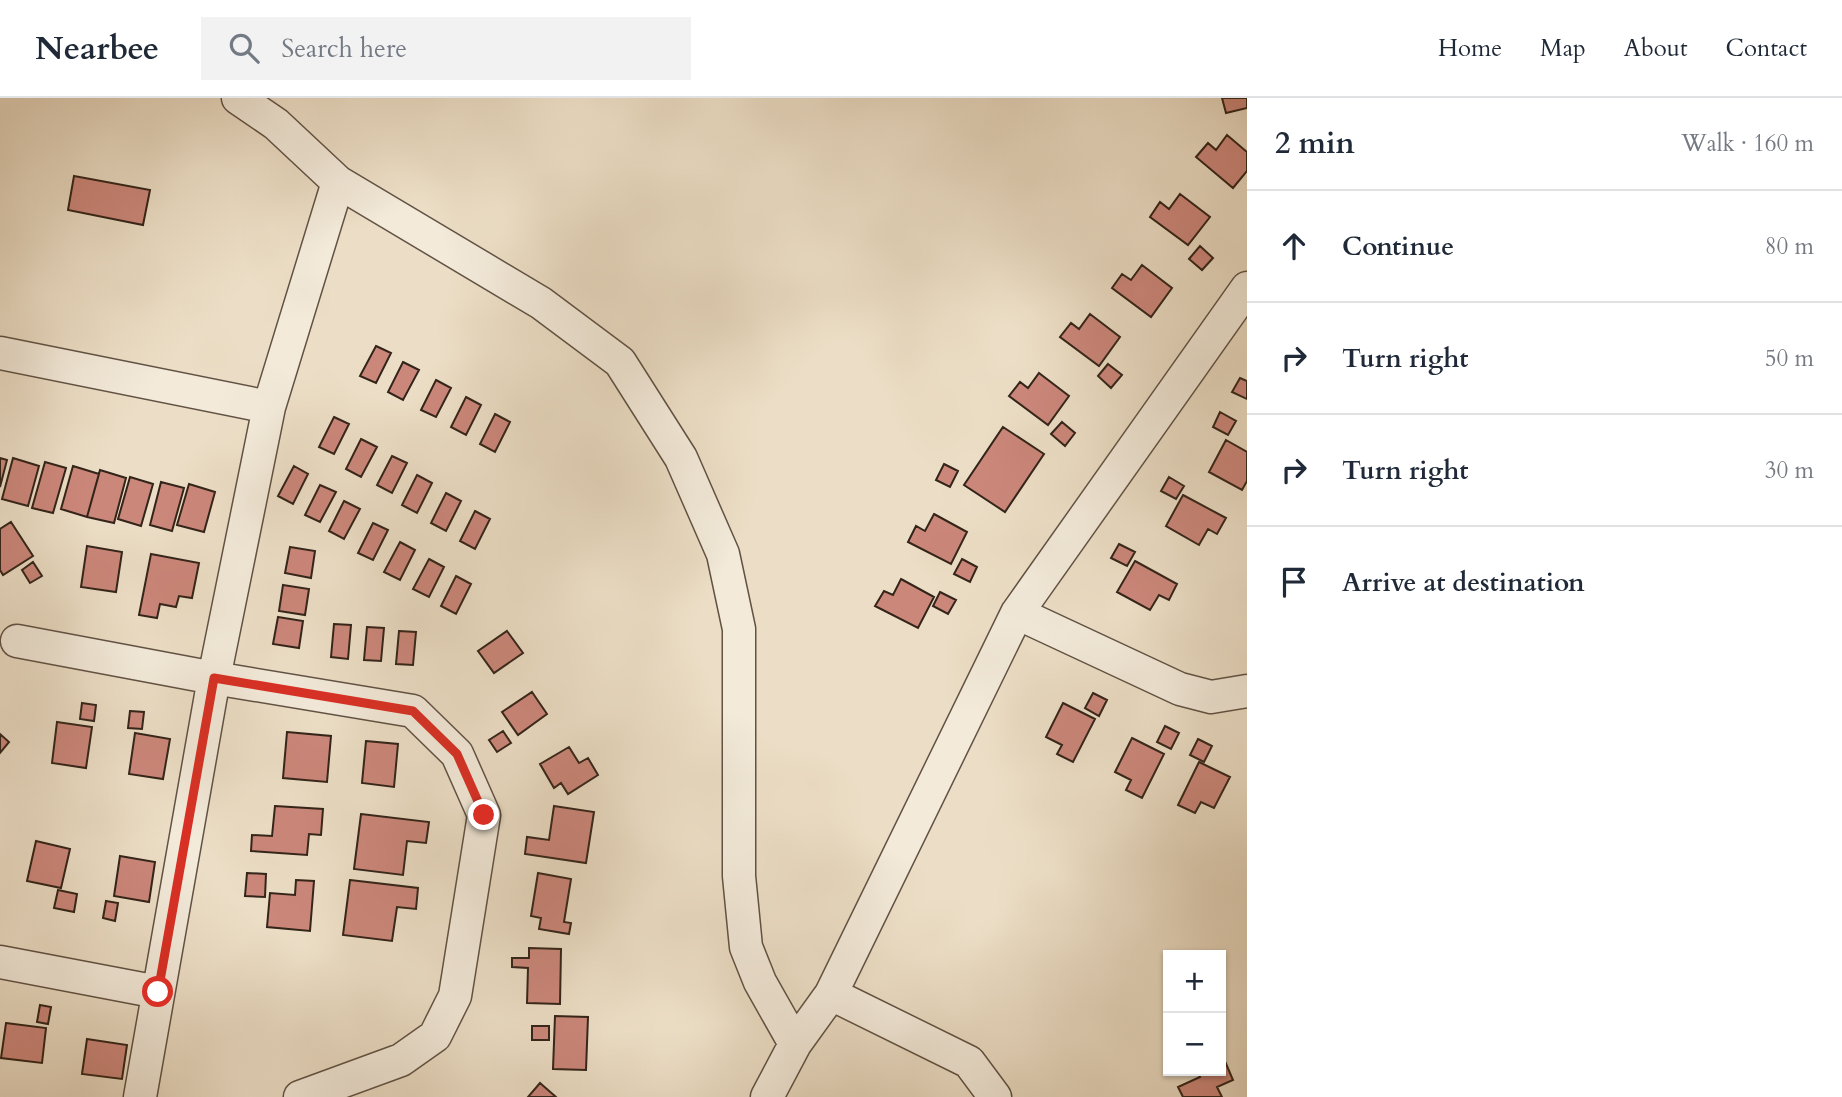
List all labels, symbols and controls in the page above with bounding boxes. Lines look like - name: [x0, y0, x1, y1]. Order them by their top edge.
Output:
- search box: [201, 17, 691, 80]
- text: Nearbee: [35, 26, 159, 71]
- icon: search: [225, 29, 263, 67]
- text: Search here: [281, 31, 407, 66]
- text: Home: [1438, 32, 1502, 65]
- text: Map: [1540, 32, 1586, 65]
- text: About: [1624, 32, 1688, 65]
- text: Contact: [1726, 32, 1807, 65]
- text: 2 min: [1275, 123, 1355, 164]
- text: Walk · 160 m: [1681, 128, 1814, 159]
- icon: ahead: [1275, 227, 1313, 265]
- text: Continue: [1342, 229, 1454, 264]
- text: 80 m: [1765, 231, 1814, 262]
- icon: right: [1275, 339, 1313, 377]
- text: Turn right: [1342, 341, 1469, 376]
- text: 50 m: [1765, 343, 1814, 374]
- icon: right: [1275, 451, 1313, 489]
- text: Turn right: [1342, 453, 1469, 488]
- text: 30 m: [1765, 455, 1814, 486]
- icon: arrive: [1275, 563, 1313, 601]
- text: Arrive at destination: [1342, 565, 1585, 600]
- route end: [468, 799, 499, 830]
- map controls: [1163, 950, 1226, 1076]
- button: +: [1163, 950, 1226, 1013]
- route start: [142, 976, 173, 1007]
- button: −: [1163, 1013, 1226, 1076]

